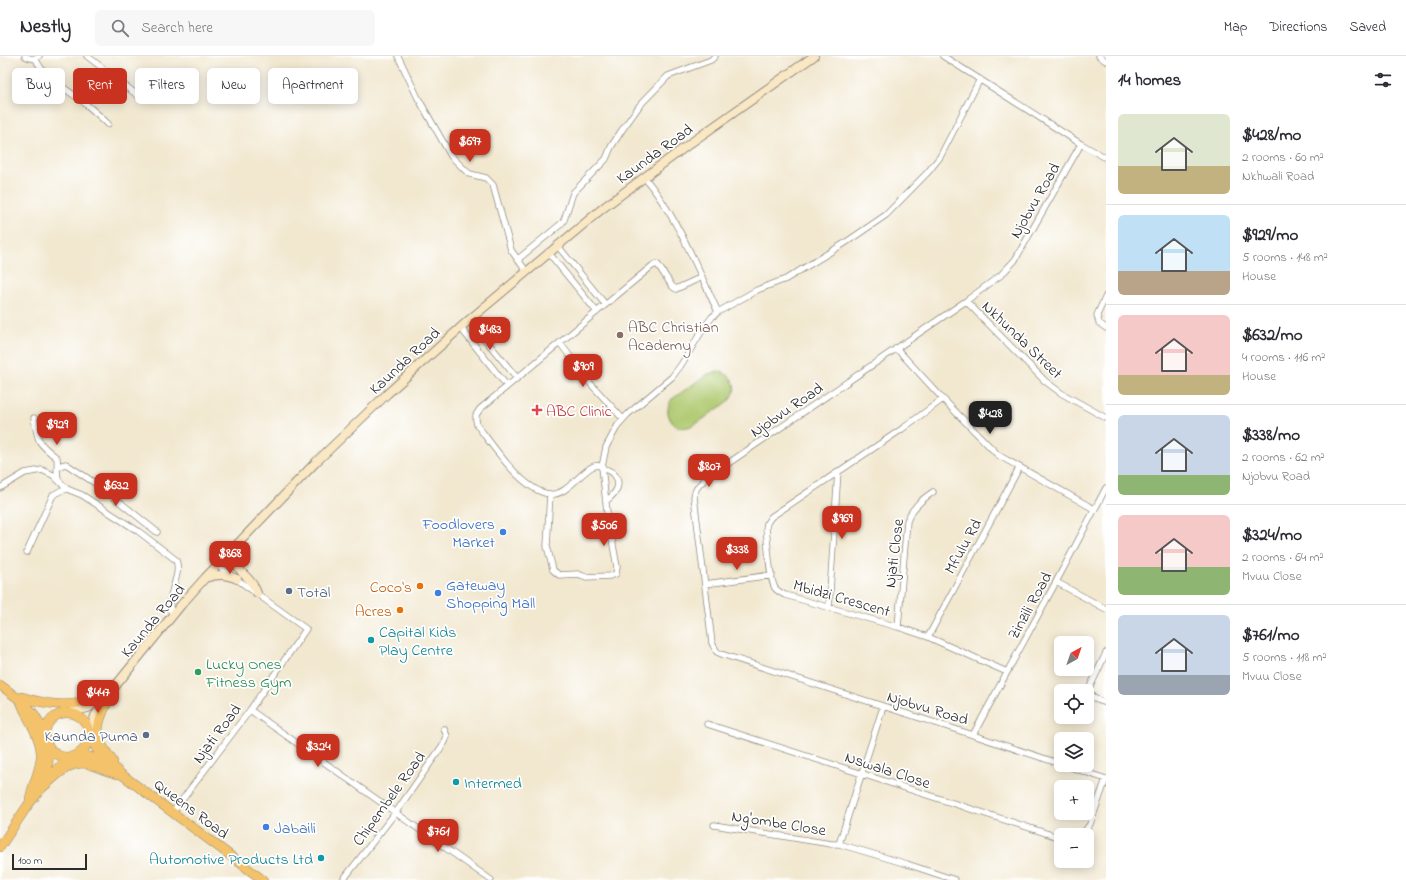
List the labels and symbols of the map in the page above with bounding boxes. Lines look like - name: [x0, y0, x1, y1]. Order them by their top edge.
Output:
- street label: Kaunda Road: [612, 119, 699, 191]
- pin: $697: [446, 129, 494, 163]
- street label: Njobvu Road: [1004, 159, 1067, 243]
- street label: Nkhunda Street: [976, 296, 1068, 386]
- place label: ABC Christian Academy: [628, 316, 719, 358]
- pin: $483: [466, 317, 514, 351]
- street label: Kaunda Road: [364, 322, 446, 401]
- marker: ABC Christian Academy: [615, 330, 625, 340]
- pin: $909: [559, 354, 607, 388]
- street label: Njobvu Road: [746, 377, 829, 444]
- place label: ABC Clinic: [546, 400, 613, 424]
- pin: $428: [966, 401, 1014, 435]
- marker: ABC Clinic: [531, 404, 543, 416]
- pin: $929: [33, 412, 81, 446]
- pin: $807: [685, 454, 733, 488]
- pin: $632: [92, 473, 140, 507]
- pin: $969: [818, 506, 866, 540]
- place label: Foodlovers Market: [422, 513, 496, 555]
- pin: $506: [580, 513, 628, 547]
- street label: Mfulu Rd: [939, 515, 989, 579]
- street label: Njati Close: [879, 517, 911, 589]
- marker: Foodlovers Market: [498, 527, 508, 537]
- pin: $338: [713, 537, 761, 571]
- pin: $868: [206, 541, 254, 575]
- street label: Zinzili Road: [1002, 568, 1059, 644]
- place label: Gateway Shopping Mall: [446, 574, 536, 616]
- street label: Mbidzi Crescent: [790, 574, 894, 624]
- place label: Coco's: [370, 576, 412, 600]
- street label: Kaunda Road: [115, 579, 192, 663]
- place label: Total: [297, 581, 331, 605]
- marker: Coco's: [415, 581, 425, 591]
- marker: Total: [284, 586, 294, 596]
- marker: Gateway Shopping Mall: [433, 588, 443, 598]
- place label: Acres: [355, 600, 392, 624]
- marker: Acres: [395, 605, 405, 615]
- place label: Capital Kids Play Centre: [379, 621, 457, 663]
- marker: Capital Kids Play Centre: [366, 635, 376, 645]
- north arrow: [1054, 636, 1094, 676]
- place label: Lucky Ones Fitness Gym: [205, 653, 291, 695]
- marker: Lucky Ones Fitness Gym: [193, 667, 203, 677]
- pin: $447: [74, 680, 122, 714]
- street label: Njobvu Road: [884, 685, 971, 733]
- street label: Njati Road: [187, 699, 248, 769]
- place label: Kaunda Puma: [45, 725, 138, 749]
- marker: Kaunda Puma: [141, 730, 151, 740]
- pin: $324: [294, 734, 342, 768]
- street label: Nswala Close: [842, 746, 934, 796]
- street label: Chipembele Road: [347, 747, 432, 851]
- place label: Intermed: [464, 772, 522, 796]
- street label: Queens Road: [148, 773, 233, 846]
- marker: Intermed: [451, 777, 461, 787]
- street label: Ng'ombe Close: [730, 805, 828, 843]
- place label: Jabaili: [274, 817, 316, 841]
- pin: $761: [414, 819, 462, 853]
- marker: Jabaili: [261, 822, 271, 832]
- place label: Automotive Products Ltd: [149, 848, 313, 872]
- scale bar: [12, 852, 87, 871]
- marker: Automotive Products Ltd: [316, 853, 326, 863]

